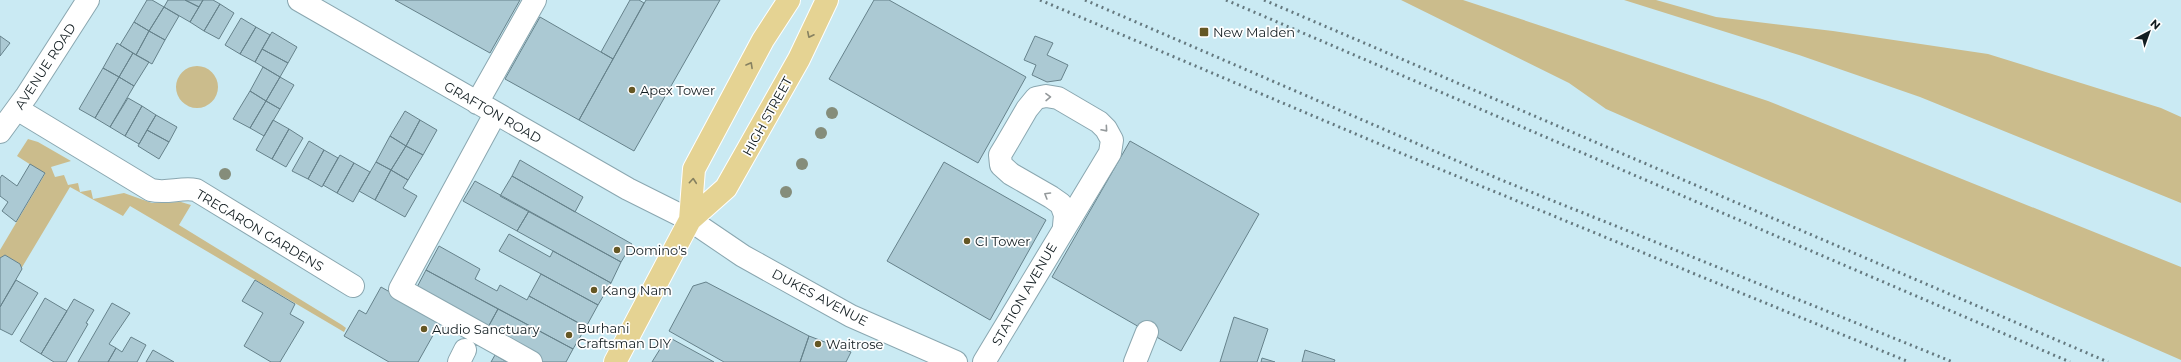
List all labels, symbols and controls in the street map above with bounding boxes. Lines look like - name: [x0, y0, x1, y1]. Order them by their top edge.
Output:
- north arrow: [2129, 12, 2169, 52]
- text: N: [2148, 16, 2164, 33]
- street label: AVENUE ROAD: [11, 20, 79, 112]
- place label: New Malden: [1213, 24, 1295, 40]
- marker: New Malden: [1198, 26, 1210, 38]
- one-way arrow: [807, 31, 815, 38]
- one-way arrow: [745, 62, 752, 69]
- street label: HIGH STREET: [739, 73, 796, 158]
- street label: GRAFTON ROAD: [442, 78, 545, 146]
- place label: Apex Tower: [640, 82, 715, 98]
- marker: Apex Tower: [627, 85, 637, 95]
- one-way arrow: [1045, 93, 1051, 101]
- one-way arrow: [1100, 124, 1107, 132]
- one-way arrow: [689, 178, 698, 184]
- street label: TREGARON GARDENS: [193, 186, 327, 274]
- one-way arrow: [1044, 192, 1051, 199]
- place label: CI Tower: [975, 233, 1031, 249]
- marker: CI Tower: [962, 236, 972, 246]
- street label: STATION AVENUE: [988, 240, 1060, 348]
- place label: Domino's: [625, 242, 687, 258]
- marker: Domino's: [612, 245, 622, 255]
- street label: DUKES AVENUE: [769, 265, 871, 329]
- place label: Kang Nam: [602, 282, 672, 298]
- marker: Kang Nam: [589, 285, 599, 295]
- place label: Burhani Craftsman DIY: [577, 320, 672, 351]
- place label: Audio Sanctuary: [432, 321, 540, 337]
- marker: Audio Sanctuary: [419, 324, 429, 334]
- marker: Burhani Craftsman DIY: [564, 330, 574, 340]
- place label: Waitrose: [826, 336, 884, 352]
- marker: Waitrose: [813, 339, 823, 349]

